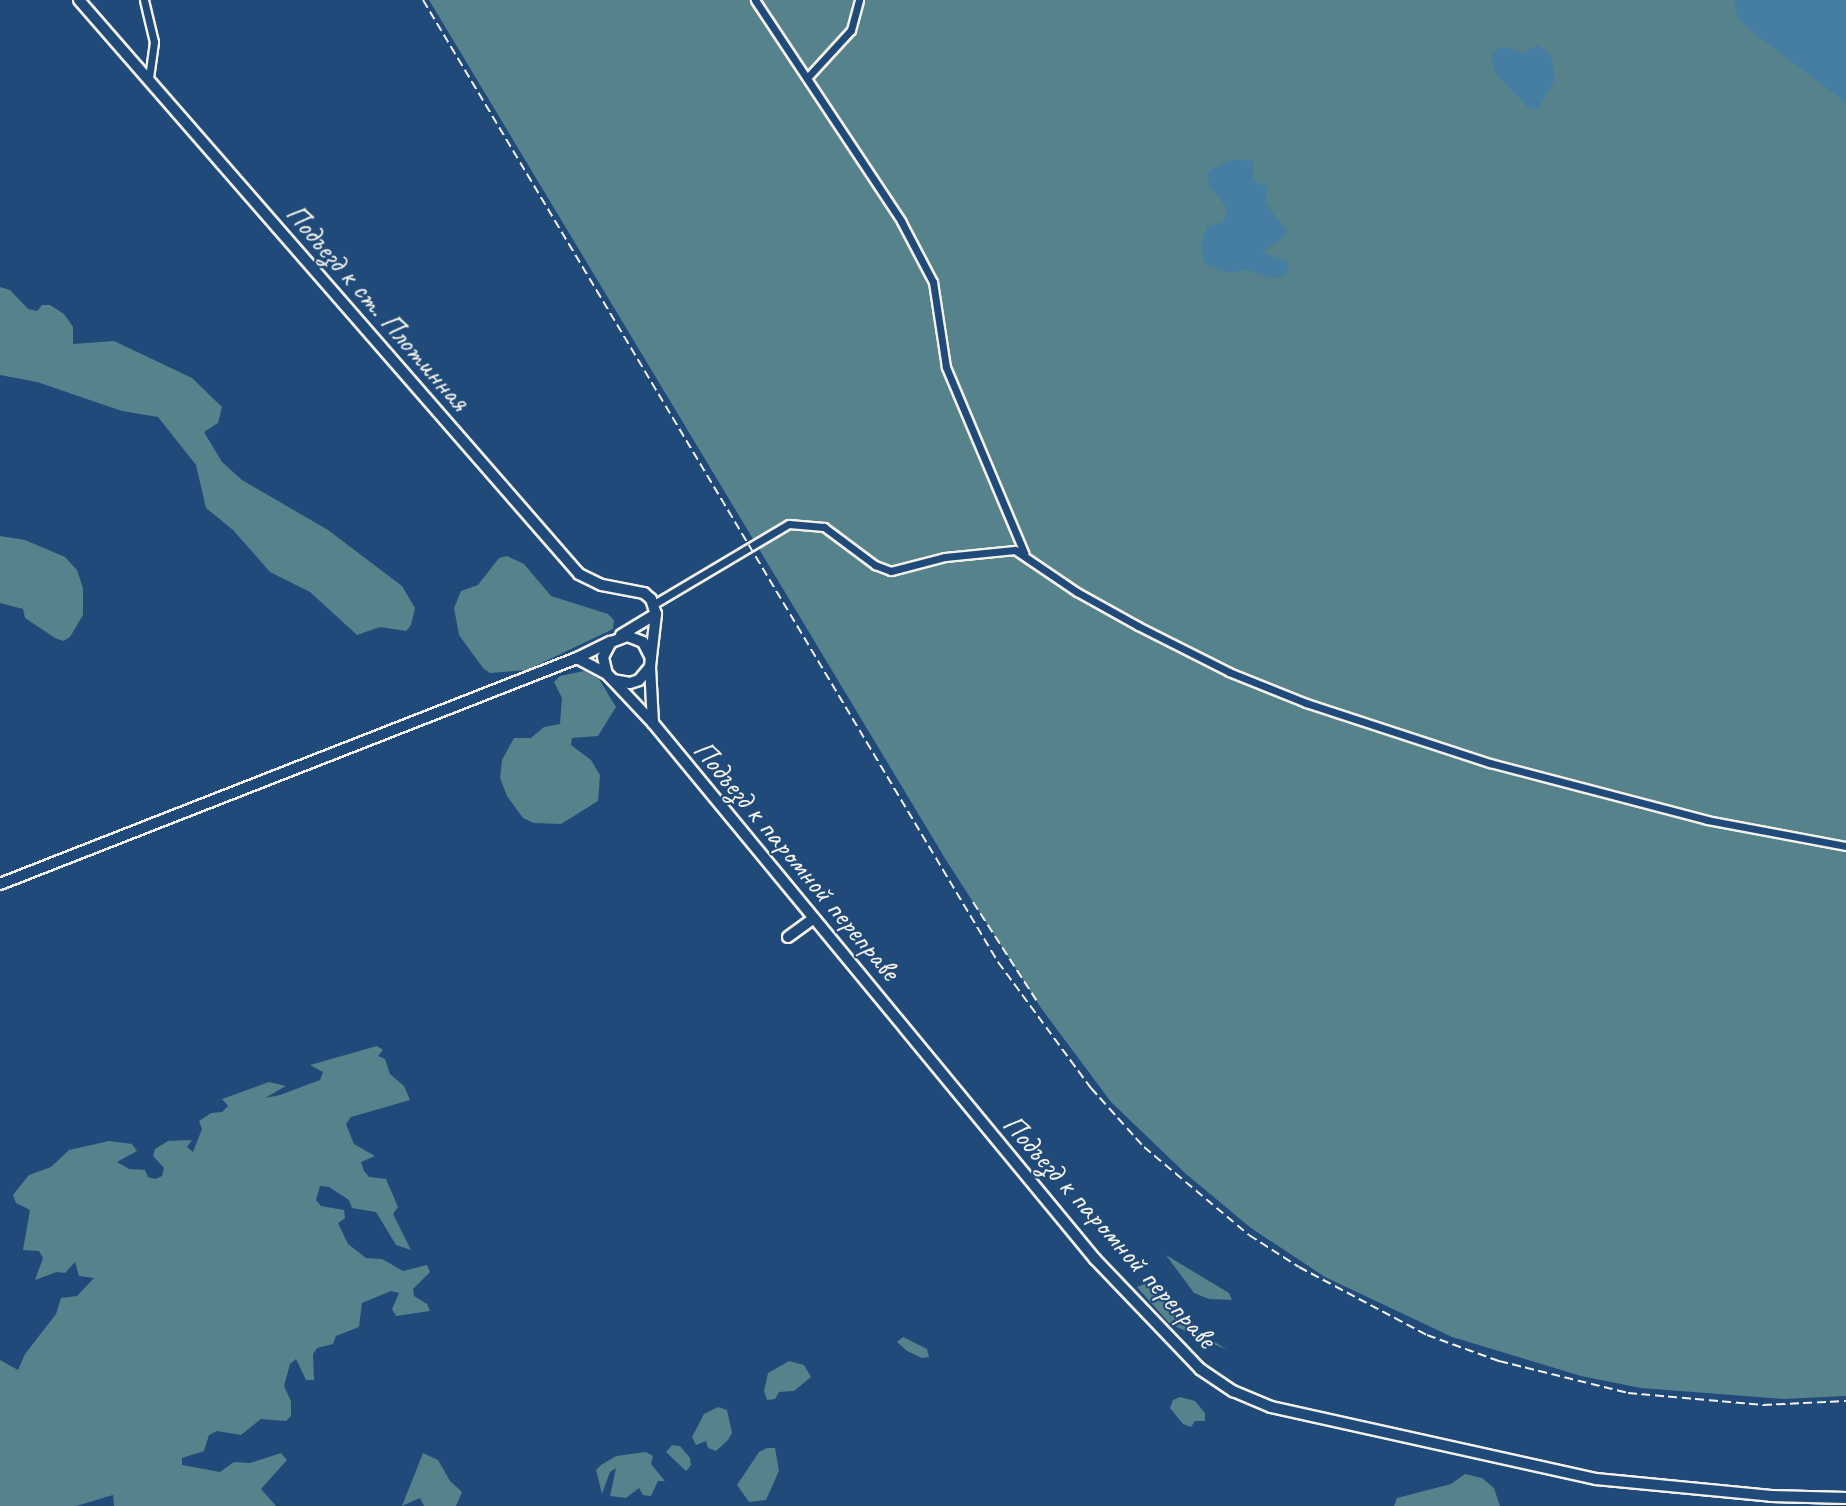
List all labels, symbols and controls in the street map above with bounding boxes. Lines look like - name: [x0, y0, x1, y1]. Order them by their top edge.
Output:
- street label: Подъезд к ст. Плотинная: [278, 196, 478, 418]
- street label: Подъезд к паромной переправе: [686, 732, 908, 988]
- street label: Подъезд к паромной переправе: [995, 1106, 1225, 1356]

